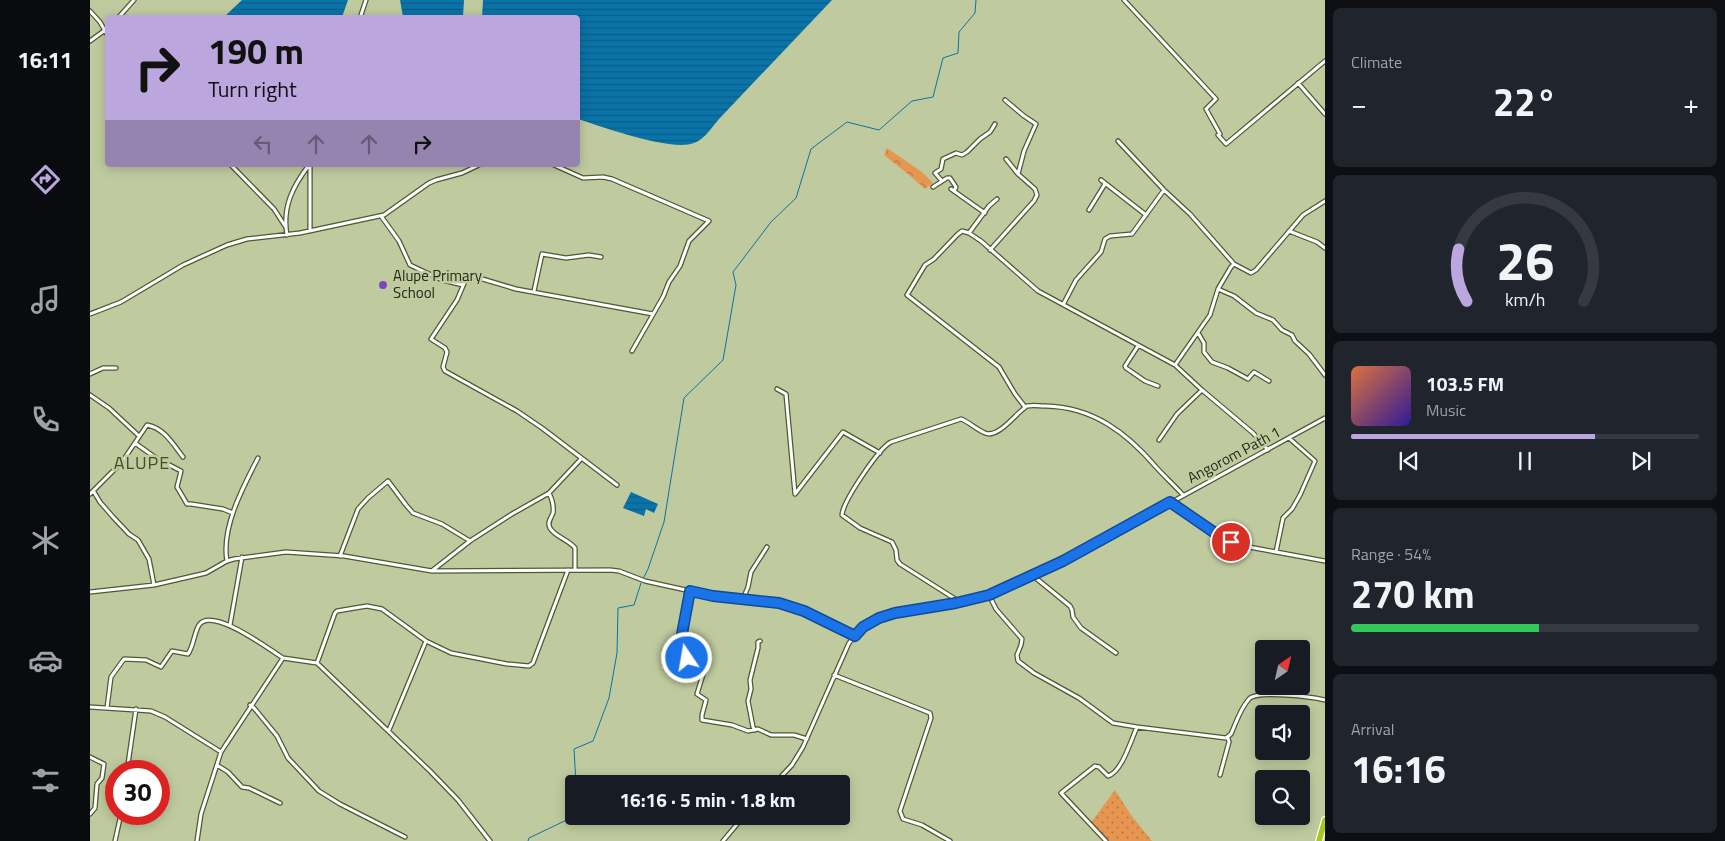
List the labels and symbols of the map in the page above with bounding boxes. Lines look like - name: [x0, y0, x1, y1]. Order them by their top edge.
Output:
- place label: Alupe Primary School: [393, 264, 482, 304]
- marker: Alupe Primary School: [377, 279, 389, 291]
- street label: Angorom Path 1: [1183, 420, 1285, 489]
- district label: ALUPE: [114, 449, 170, 476]
- pin: [1210, 521, 1252, 563]
- position arrow: [660, 631, 712, 683]
- north arrow: [1255, 640, 1310, 695]
- speed limit sign: 30: [105, 760, 170, 825]

